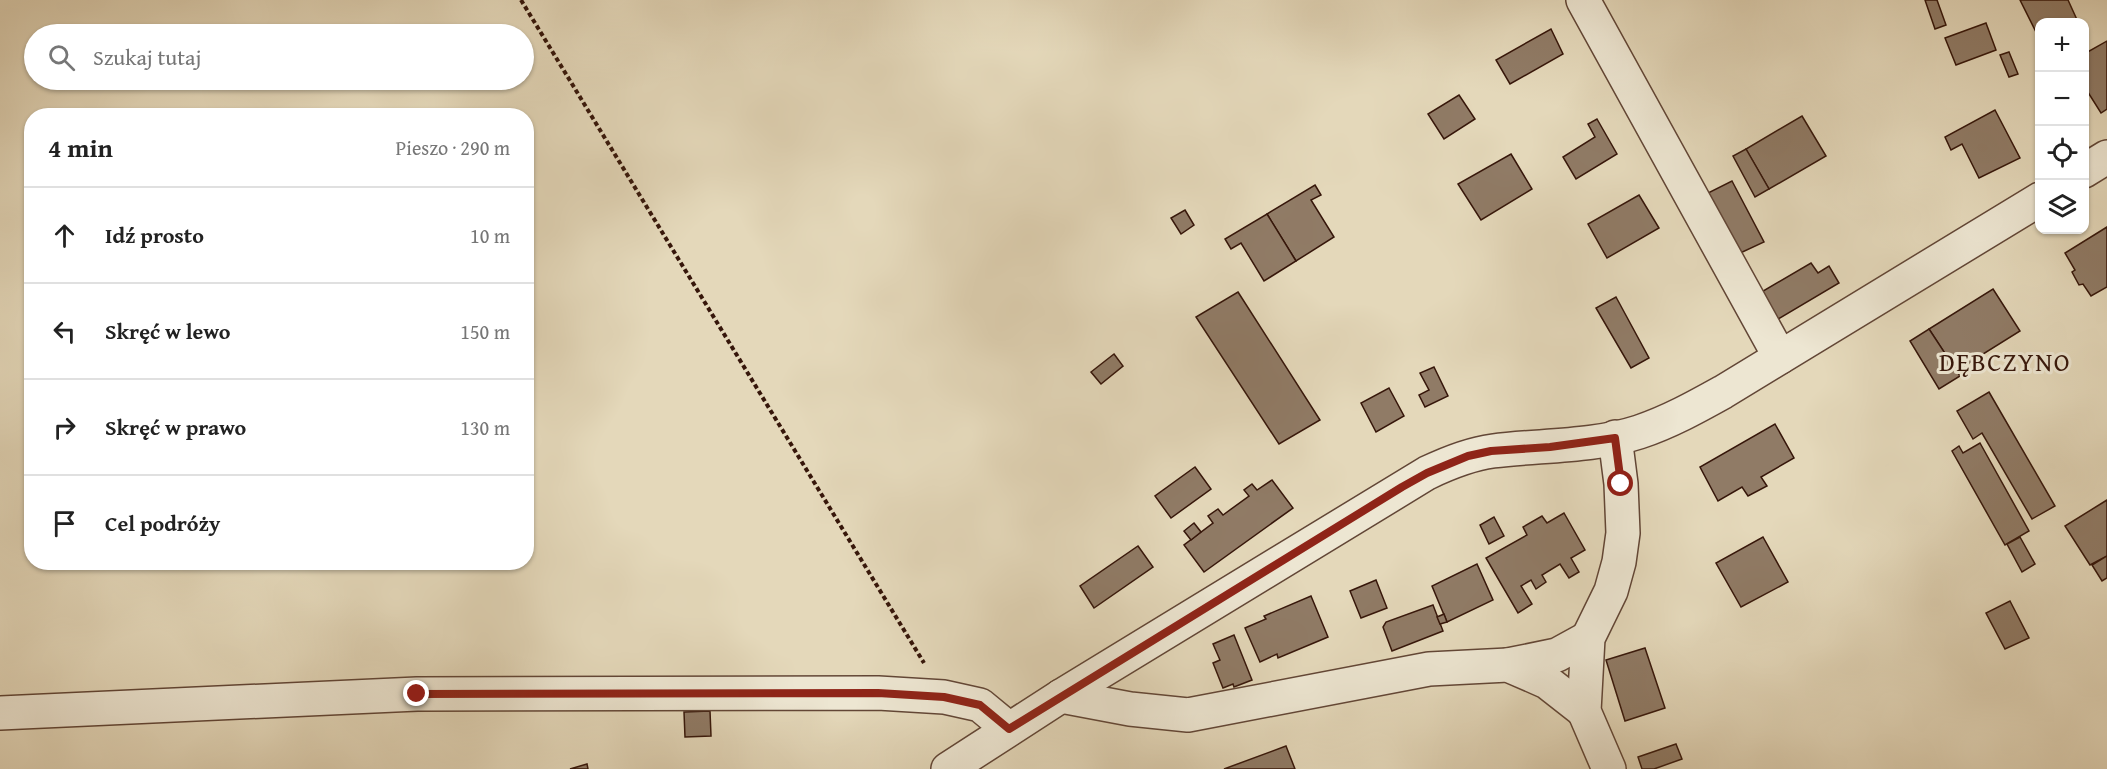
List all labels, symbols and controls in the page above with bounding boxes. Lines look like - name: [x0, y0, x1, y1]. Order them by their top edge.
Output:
- map controls: [2035, 18, 2089, 234]
- button: +: [2035, 18, 2089, 72]
- search box: [24, 24, 534, 90]
- icon: search: [45, 41, 78, 74]
- text: Szukaj tutaj: [93, 41, 201, 73]
- button: −: [2035, 72, 2089, 126]
- button: locate: [2035, 126, 2089, 180]
- text: 4 min: [48, 128, 113, 167]
- text: Pieszo · 290 m: [396, 133, 510, 162]
- button: layers: [2035, 180, 2089, 234]
- icon: ahead: [48, 219, 81, 252]
- text: Idź prosto: [105, 219, 204, 251]
- text: 10 m: [470, 221, 510, 250]
- icon: left: [48, 315, 81, 348]
- text: Skręć w lewo: [105, 315, 231, 347]
- text: 150 m: [460, 317, 510, 346]
- district label: DĘBCZYNO: [1939, 342, 2071, 381]
- icon: right: [48, 411, 81, 444]
- text: Skręć w prawo: [105, 411, 246, 443]
- text: 130 m: [460, 413, 510, 442]
- route start: [1607, 470, 1633, 496]
- icon: arrive: [48, 507, 81, 540]
- text: Cel podróży: [105, 507, 220, 539]
- route end: [403, 680, 429, 706]

